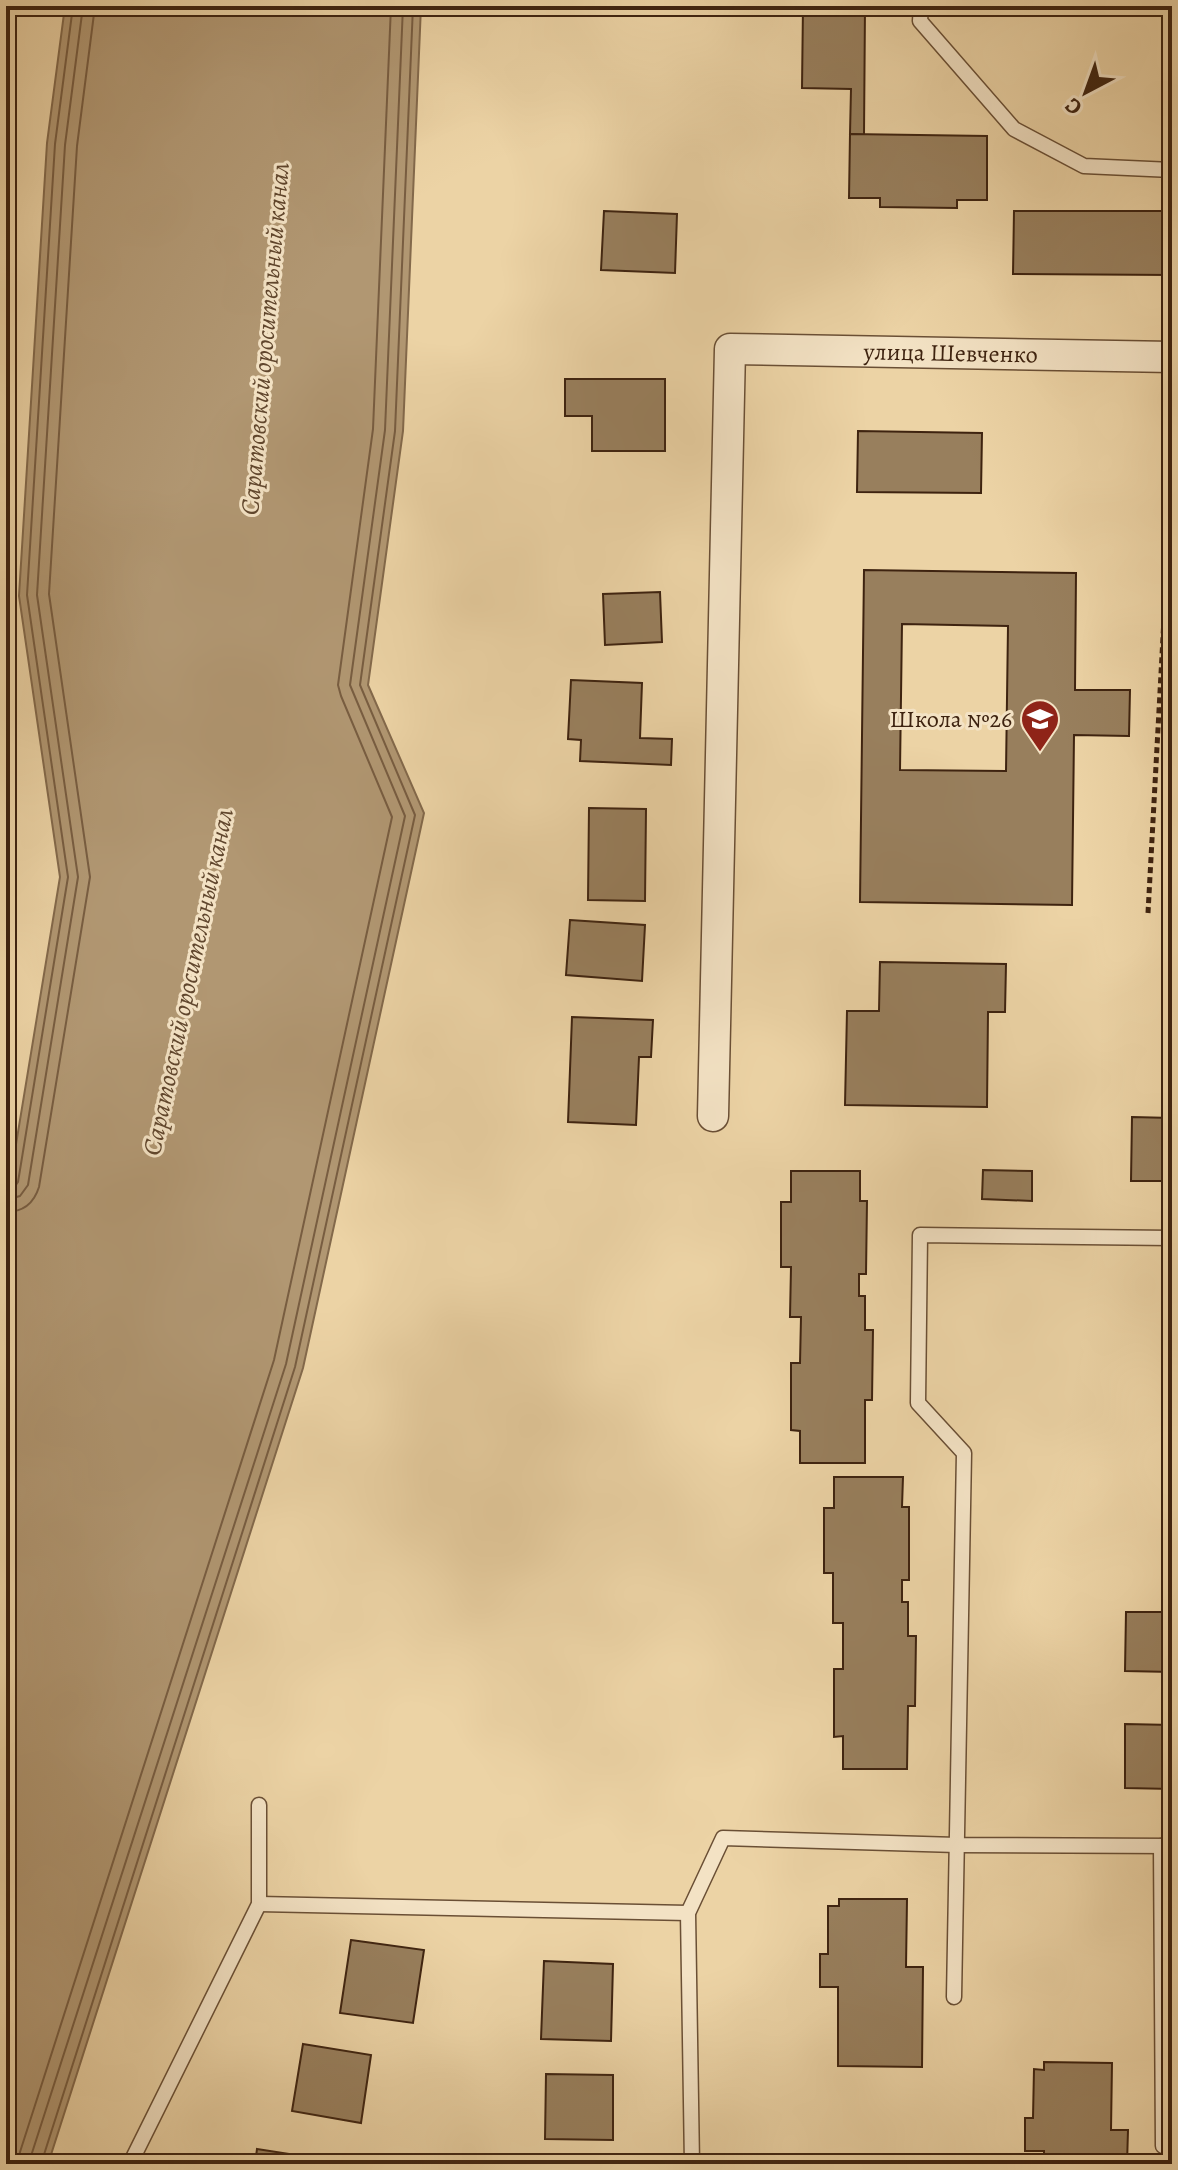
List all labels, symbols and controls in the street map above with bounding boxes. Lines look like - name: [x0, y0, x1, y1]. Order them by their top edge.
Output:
- north arrow: [1046, 52, 1126, 132]
- text: С: [1059, 91, 1088, 122]
- water label: Саратовский оросительный канал: [232, 161, 298, 517]
- street label: улица Шевченко: [862, 335, 1038, 371]
- school or university icon: Школа №26: [1019, 698, 1061, 753]
- place label: Школа №26: [889, 703, 1012, 735]
- water label: Саратовский оросительный канал: [134, 805, 242, 1159]

